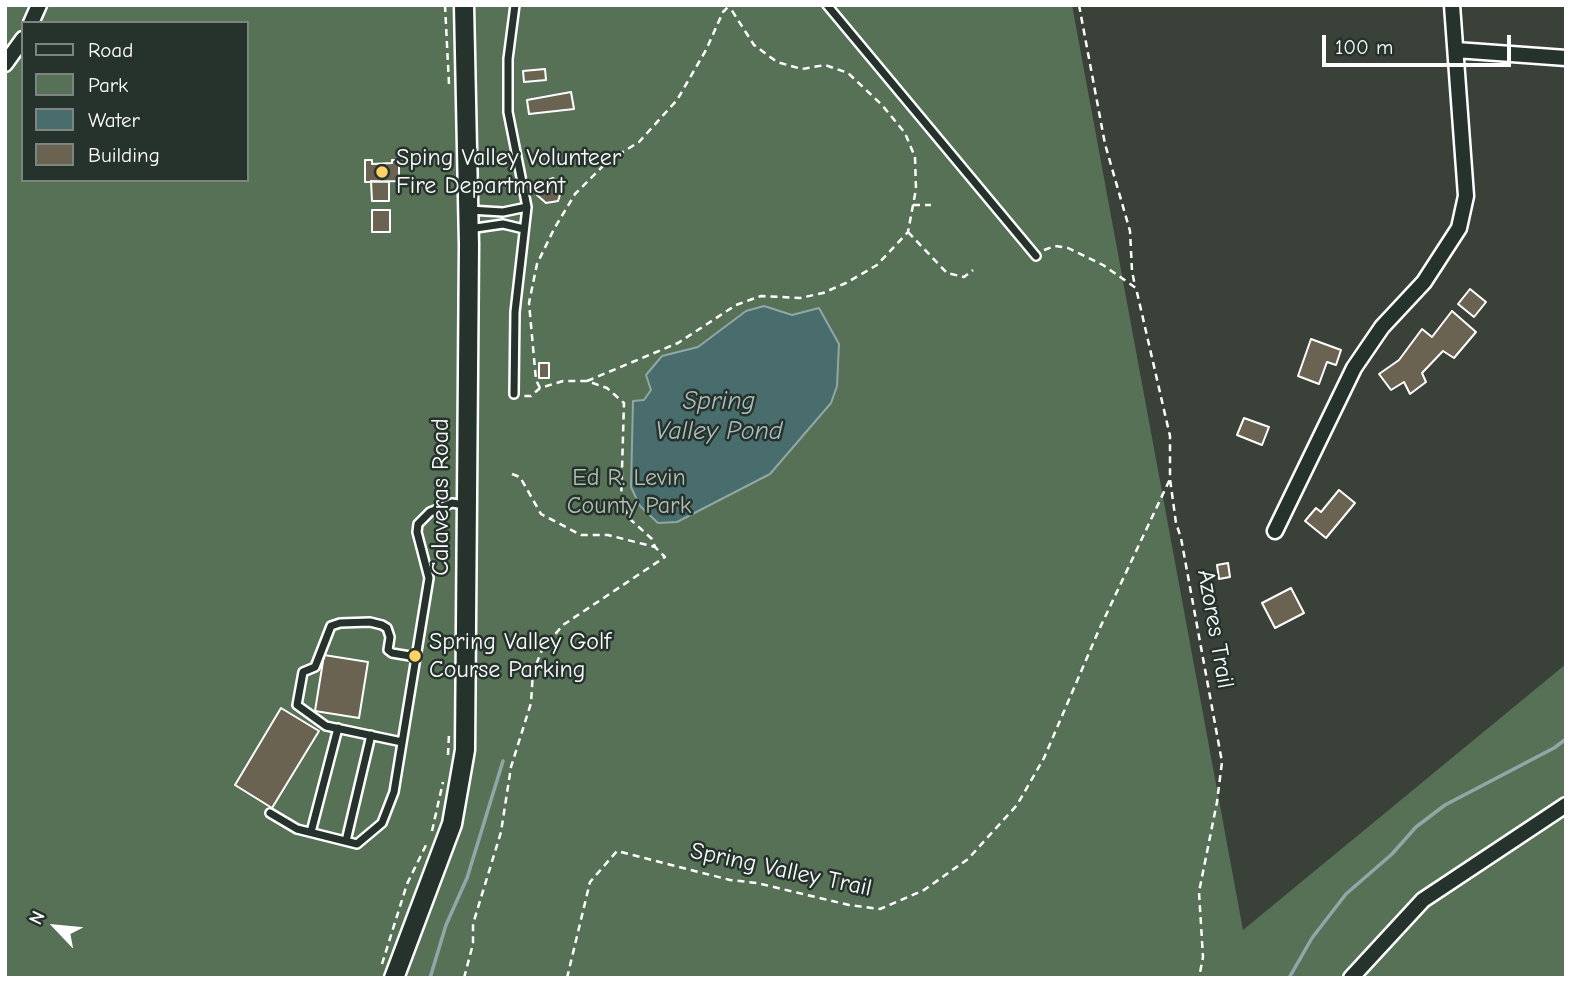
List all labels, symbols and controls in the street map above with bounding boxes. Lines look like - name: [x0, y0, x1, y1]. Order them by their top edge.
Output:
- legend: [21, 21, 248, 182]
- scale bar: [1326, 21, 1515, 65]
- text: 100 m: [1335, 35, 1393, 59]
- text: Road: [88, 38, 133, 62]
- text: Park: [88, 73, 128, 97]
- text: Water: [88, 108, 140, 132]
- text: Building: [88, 143, 160, 167]
- place label: Sping Valley Volunteer Fire Department: [396, 144, 621, 200]
- marker: Sping Valley Volunteer Fire Department: [374, 164, 390, 180]
- water label: Spring Valley Pond: [655, 386, 783, 448]
- street label: Calaveras Road: [427, 418, 455, 576]
- park label: Ed R. Levin County Park: [567, 464, 691, 520]
- street label: Azores Trail: [1190, 567, 1240, 691]
- place label: Spring Valley Golf Course Parking: [429, 628, 611, 684]
- marker: Spring Valley Golf Course Parking: [407, 648, 423, 664]
- street label: Spring Valley Trail: [688, 837, 874, 903]
- north arrow: [21, 892, 91, 962]
- text: N: [25, 907, 50, 928]

